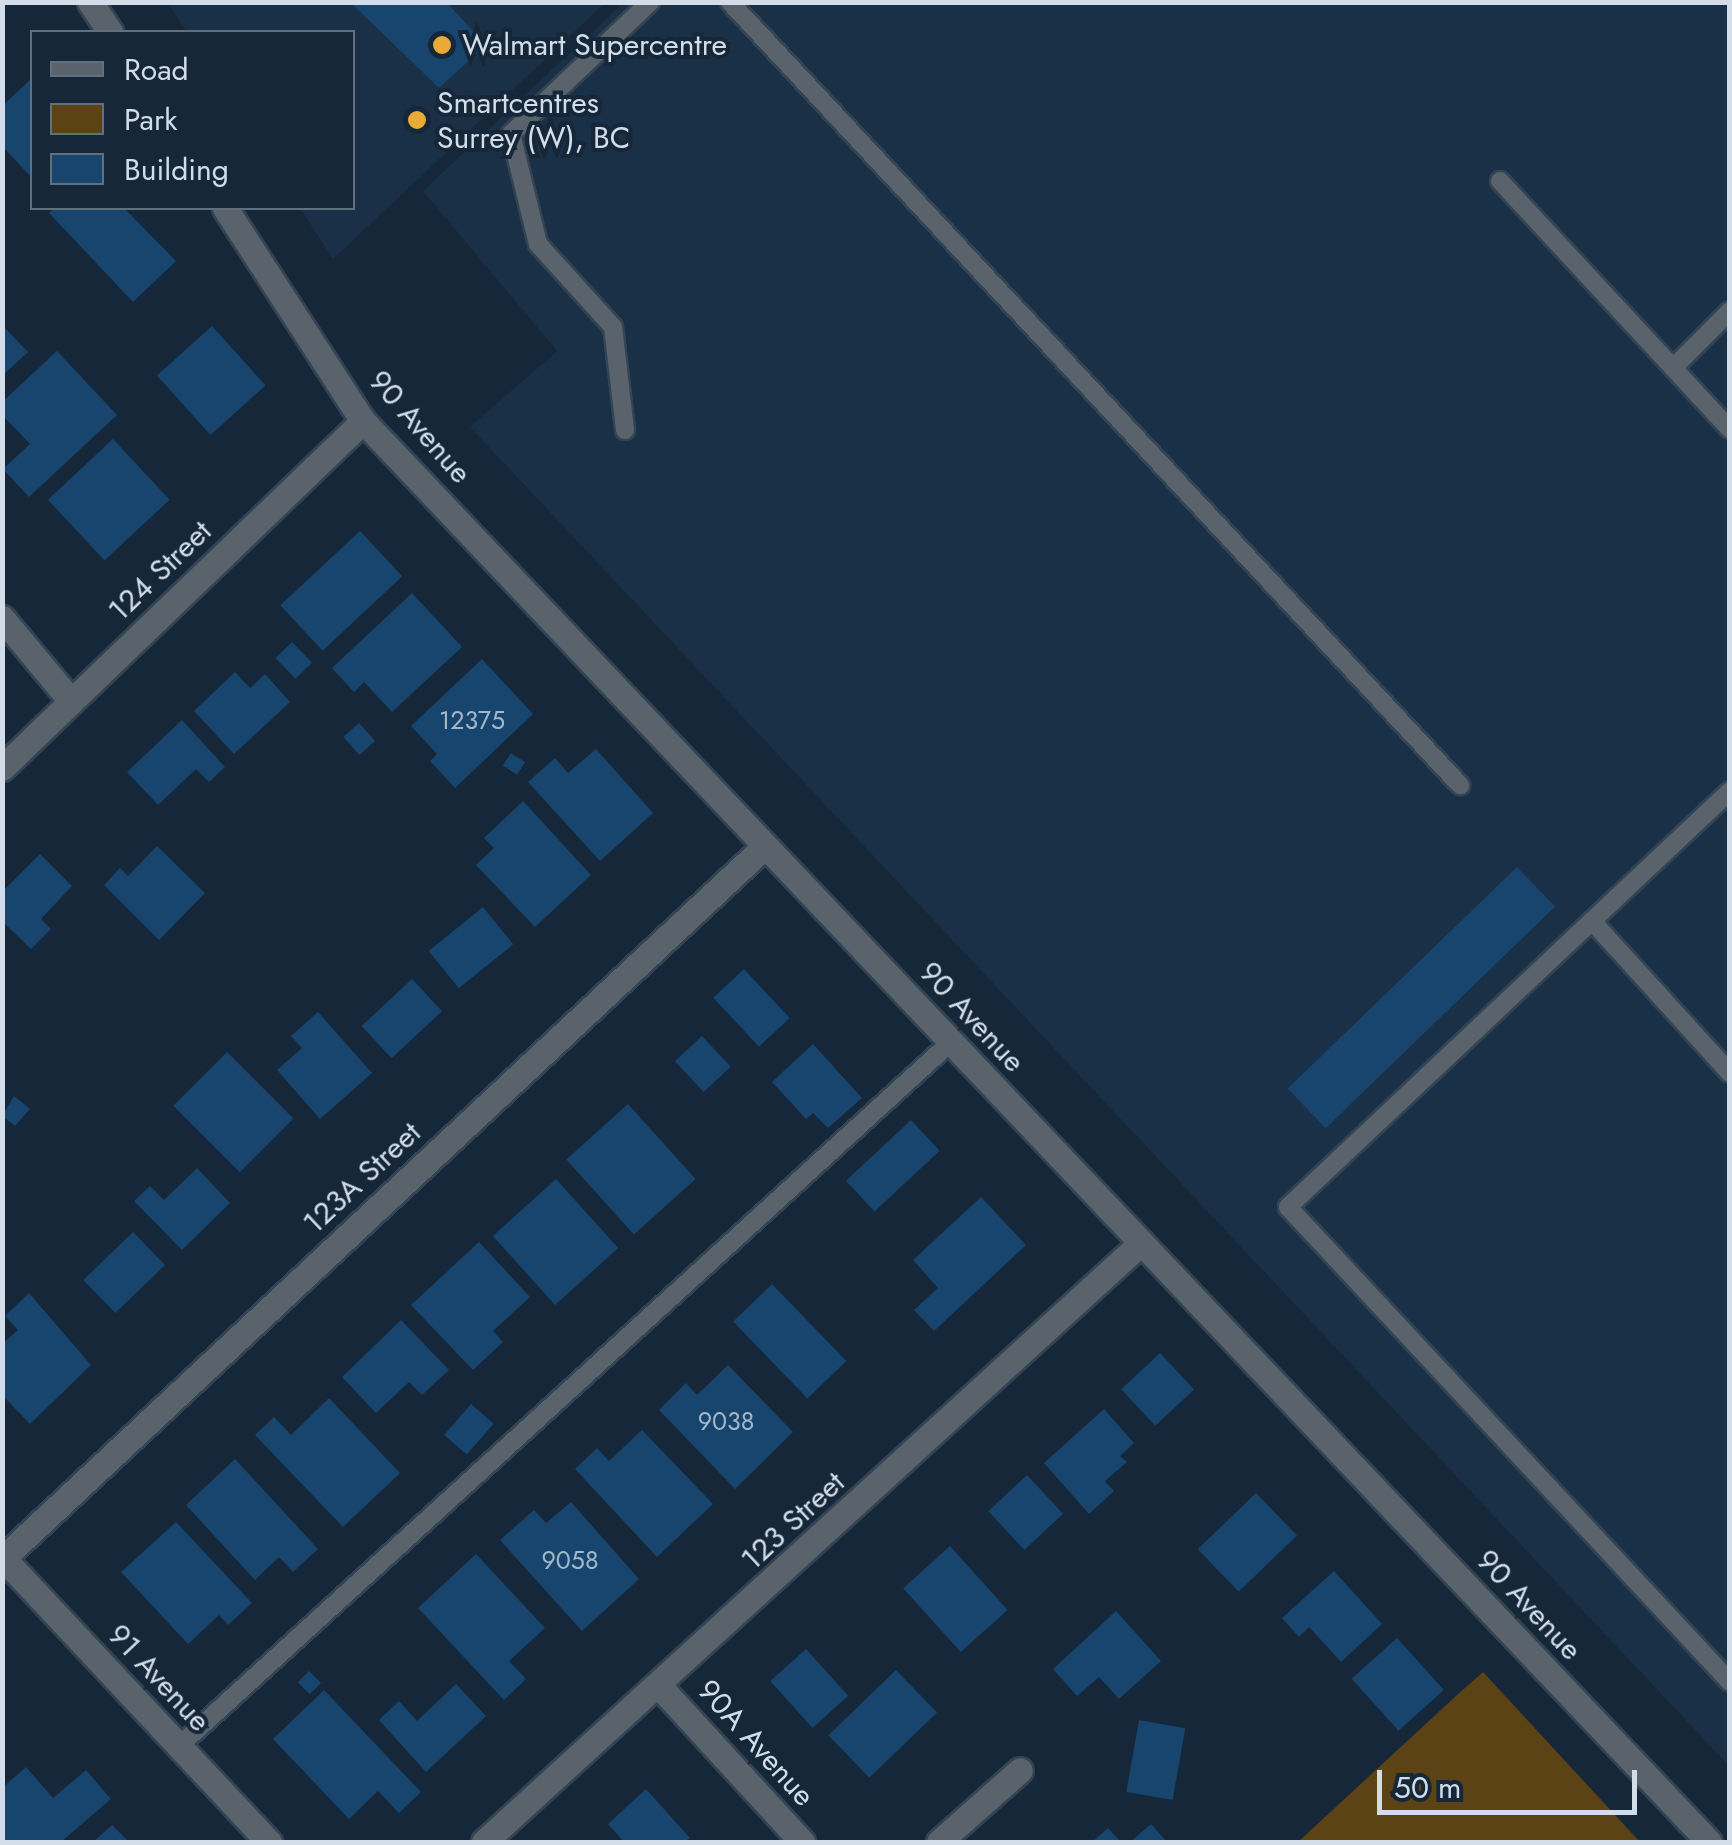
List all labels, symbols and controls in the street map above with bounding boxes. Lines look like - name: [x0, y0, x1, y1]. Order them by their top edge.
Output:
- place label: Walmart Supercentre: [462, 27, 727, 63]
- legend: [30, 30, 355, 210]
- marker: Walmart Supercentre: [431, 34, 453, 56]
- text: Road: [124, 48, 189, 91]
- place label: Smartcentres Surrey (W), BC: [437, 85, 630, 156]
- text: Park: [124, 98, 177, 141]
- marker: Smartcentres Surrey (W), BC: [406, 109, 428, 131]
- text: Building: [124, 148, 229, 191]
- street label: 90 Avenue: [361, 363, 479, 491]
- street label: 124 Street: [101, 513, 219, 629]
- house number: 12375: [439, 705, 505, 735]
- street label: 90 Avenue: [912, 954, 1032, 1080]
- street label: 123A Street: [296, 1115, 428, 1241]
- house number: 9038: [698, 1406, 754, 1436]
- street label: 123 Street: [734, 1464, 852, 1578]
- street label: 90 Avenue: [1469, 1542, 1589, 1668]
- house number: 9058: [541, 1545, 599, 1575]
- street label: 91 Avenue: [100, 1617, 218, 1739]
- street label: 90A Avenue: [690, 1672, 822, 1814]
- scale bar: [1382, 1750, 1642, 1812]
- text: 50 m: [1394, 1766, 1461, 1809]

